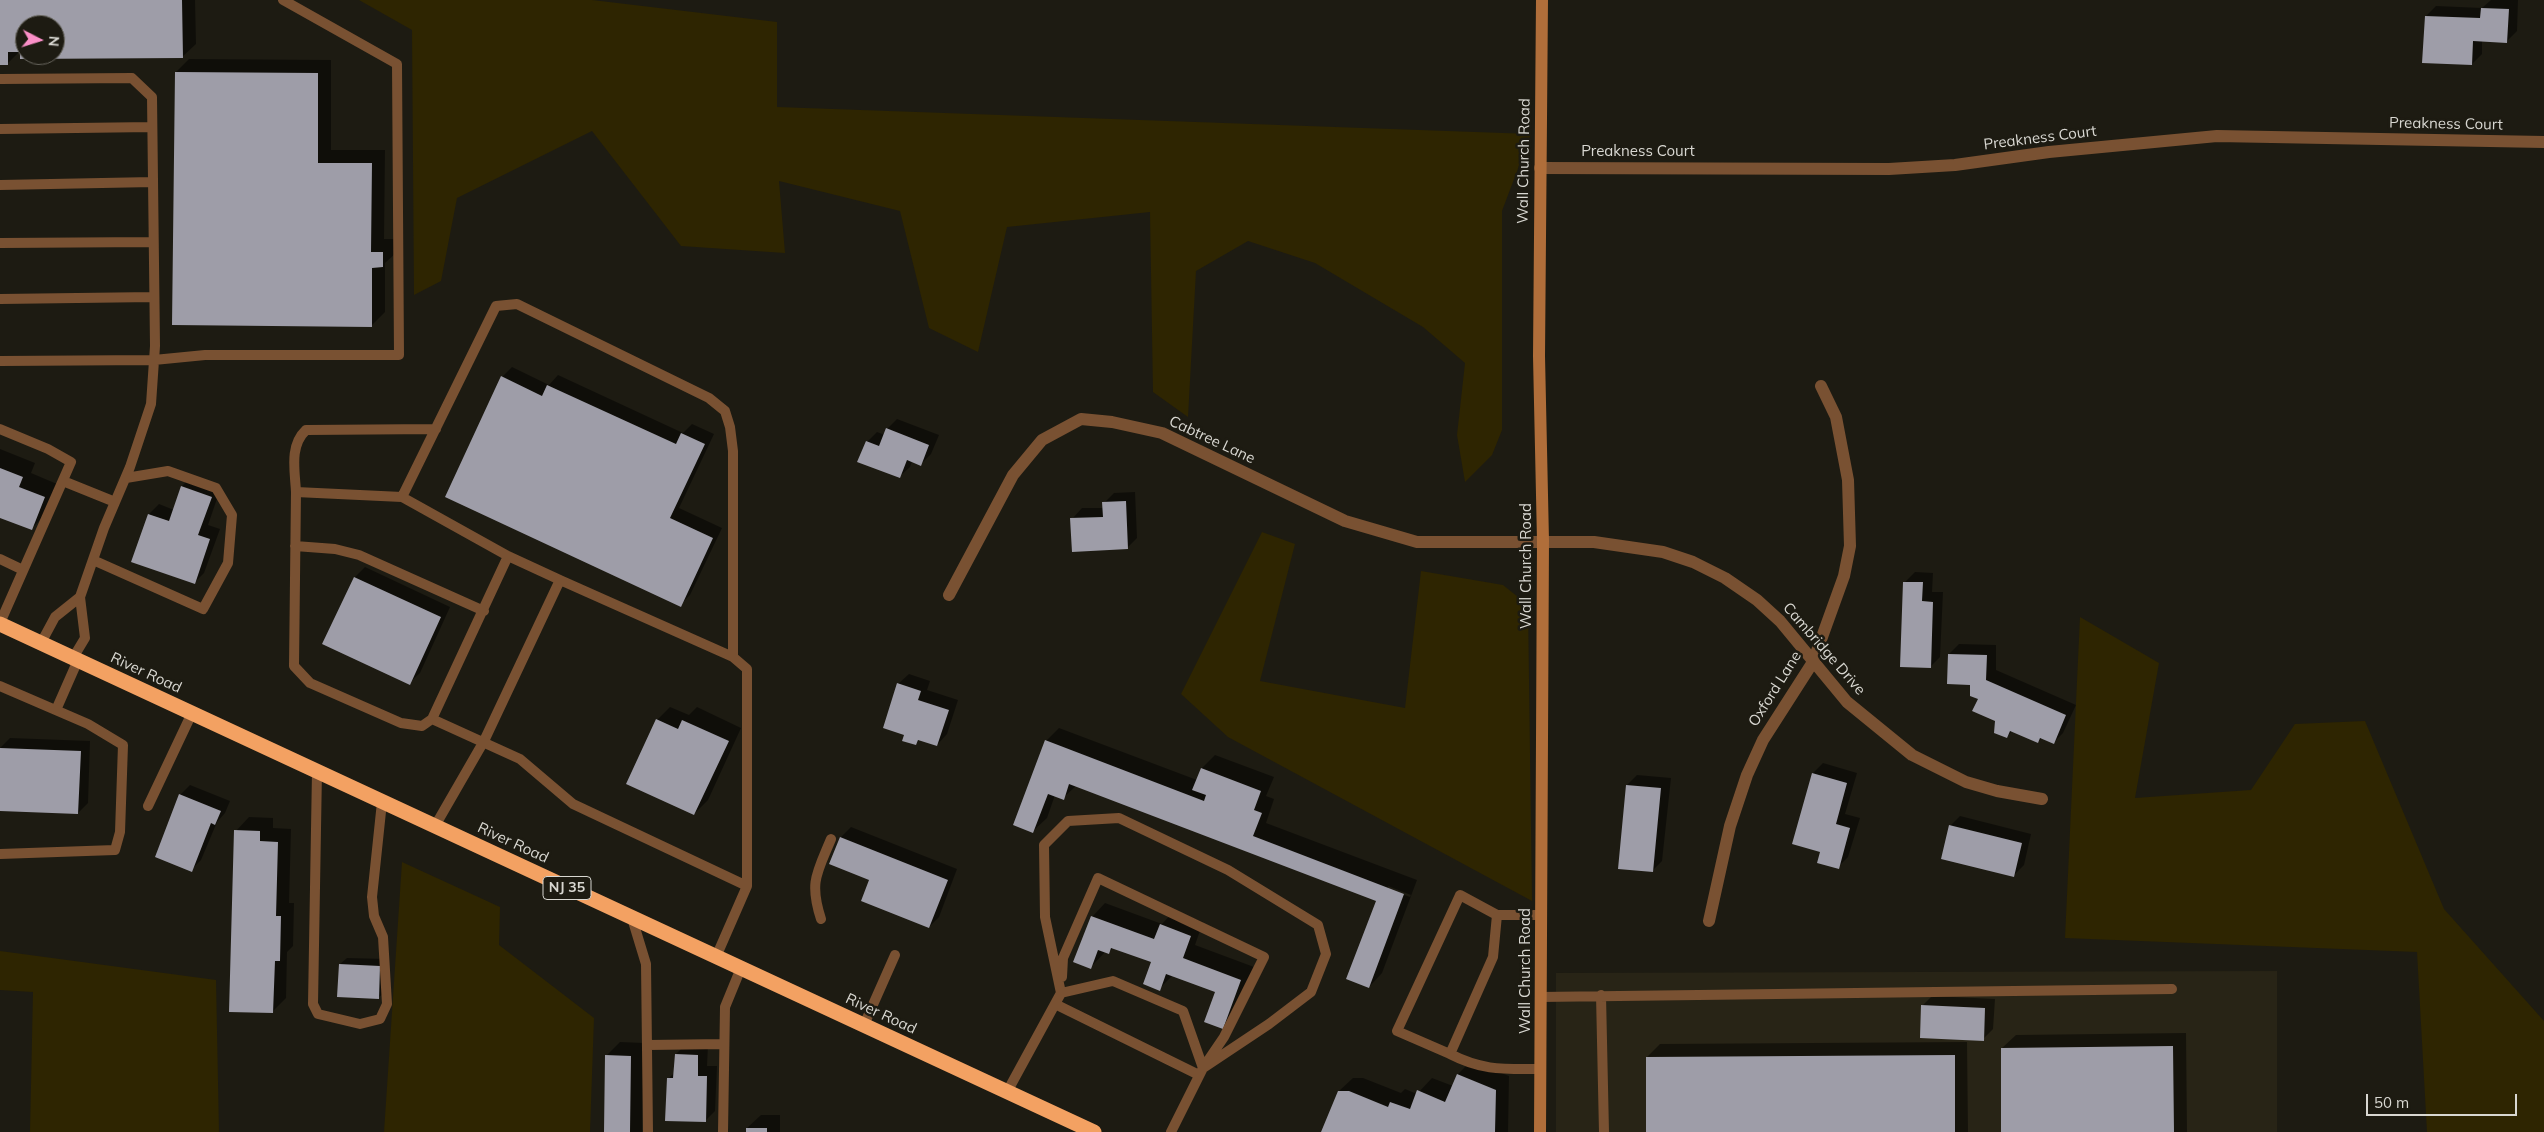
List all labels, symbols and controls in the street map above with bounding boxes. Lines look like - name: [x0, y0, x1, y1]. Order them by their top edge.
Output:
- north arrow: [15, 15, 65, 65]
- text: N: [45, 35, 63, 47]
- street label: Wall Church Road: [1514, 98, 1534, 224]
- street label: Preakness Court: [2389, 114, 2503, 134]
- street label: Preakness Court: [1983, 122, 2097, 154]
- street label: Preakness Court: [1581, 142, 1695, 160]
- street label: Cabtree Lane: [1166, 412, 1258, 468]
- street label: Wall Church Road: [1517, 503, 1535, 629]
- street label: Cambridge Drive: [1779, 599, 1869, 699]
- street label: Oxford Lane: [1745, 648, 1805, 730]
- street label: River Road: [108, 649, 184, 697]
- street label: River Road: [475, 819, 551, 867]
- road number: NJ 35: [543, 876, 591, 900]
- street label: Wall Church Road: [1516, 908, 1534, 1034]
- street label: River Road: [843, 990, 919, 1038]
- scale bar: [2369, 1084, 2520, 1116]
- text: 50 m: [2374, 1093, 2409, 1112]

